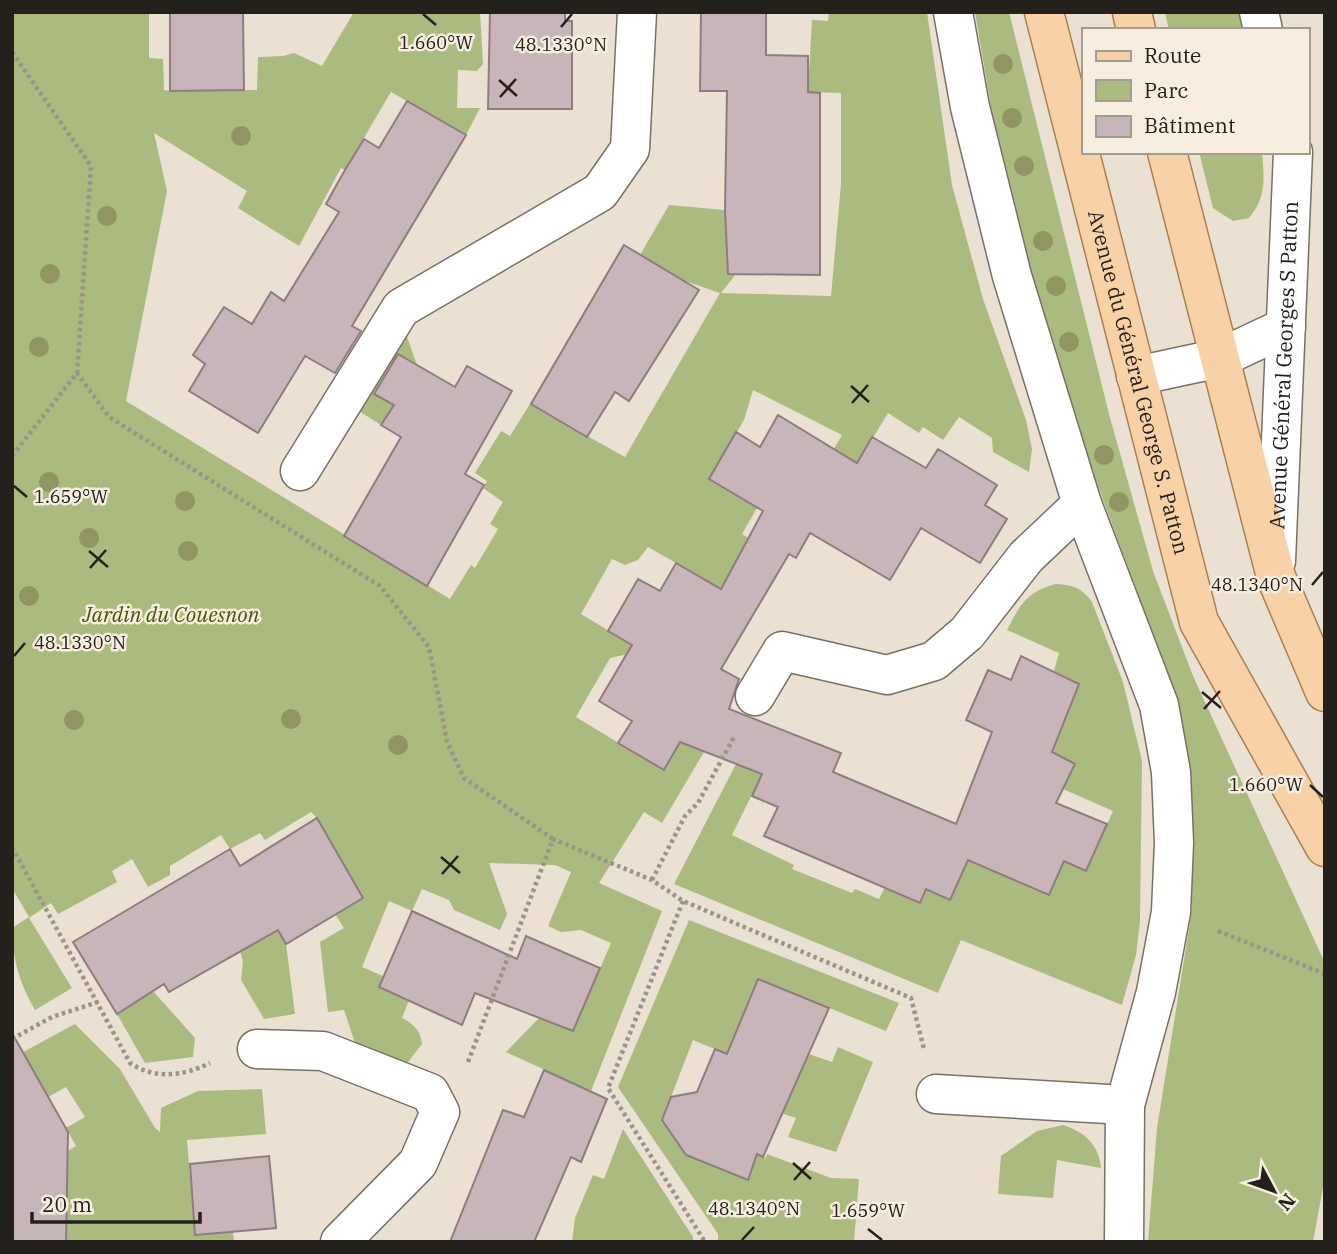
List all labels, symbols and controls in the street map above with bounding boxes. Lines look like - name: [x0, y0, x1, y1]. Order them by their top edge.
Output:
- legend: [1082, 28, 1309, 154]
- text: 1.660°W: [399, 31, 473, 54]
- text: 48.1330°N: [515, 33, 607, 56]
- text: Route: [1144, 41, 1201, 69]
- text: Parc: [1144, 76, 1188, 104]
- text: Bâtiment: [1144, 111, 1235, 139]
- street label: Avenue Général Georges S Patton: [1262, 201, 1304, 530]
- street label: Avenue du Général George S. Patton: [1082, 207, 1196, 557]
- text: 1.659°W: [34, 485, 108, 508]
- text: 48.1340°N: [1211, 573, 1303, 596]
- park label: Jardin du Couesnon: [81, 600, 260, 628]
- text: 48.1330°N: [34, 631, 126, 654]
- text: 1.660°W: [1229, 773, 1303, 796]
- north arrow: [1239, 1156, 1309, 1226]
- scale bar: [32, 1180, 200, 1224]
- text: N: [1273, 1189, 1301, 1216]
- text: 20 m: [42, 1190, 92, 1218]
- text: 48.1340°N: [708, 1197, 800, 1220]
- text: 1.659°W: [831, 1199, 905, 1222]

